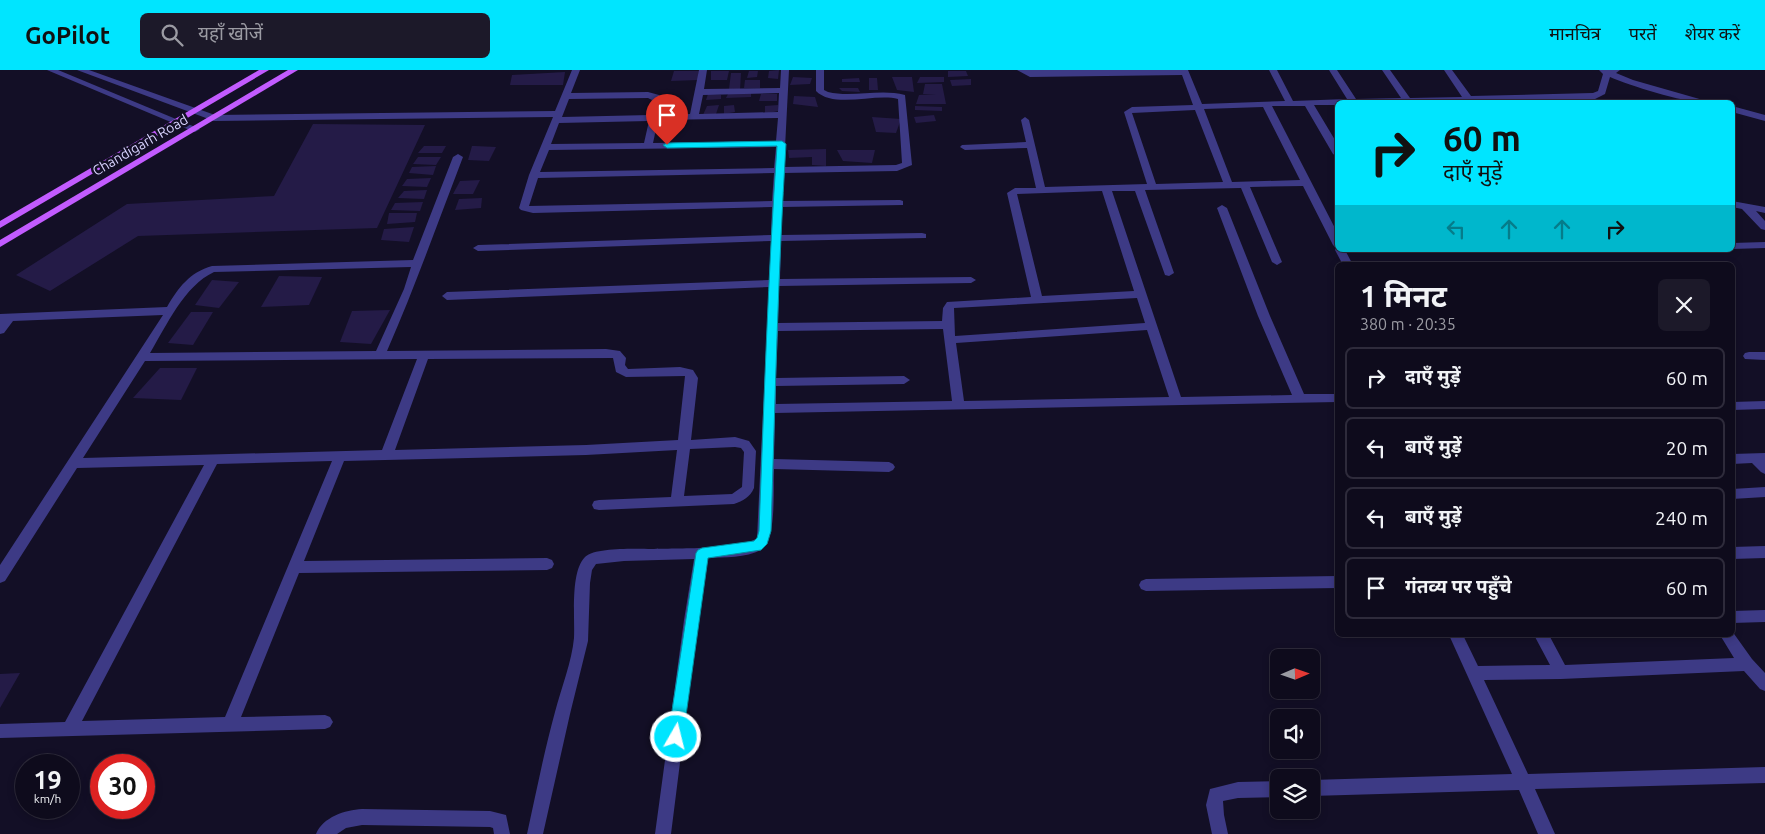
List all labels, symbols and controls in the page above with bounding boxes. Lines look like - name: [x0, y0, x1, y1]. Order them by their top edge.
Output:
- search box: [140, 13, 490, 58]
- icon: search: [158, 21, 186, 49]
- text: GoPilot: [25, 22, 110, 49]
- text: यहाँ खोजें: [198, 22, 263, 44]
- text: मानचित्र: [1549, 23, 1601, 43]
- text: परतें: [1629, 23, 1657, 43]
- text: शेयर करें: [1685, 23, 1740, 43]
- pin: [646, 94, 688, 145]
- icon: arrive: [653, 101, 681, 129]
- street label: Chandigarh Road: [89, 111, 191, 179]
- text: 60 m: [1443, 118, 1521, 158]
- icon: right: [1360, 120, 1425, 185]
- text: दाएँ मुड़ें: [1443, 159, 1503, 184]
- icon: left: [1442, 215, 1470, 243]
- icon: ahead: [1495, 215, 1523, 243]
- icon: ahead: [1548, 215, 1576, 243]
- icon: right: [1601, 215, 1629, 243]
- text: 1 मिनट: [1360, 279, 1447, 313]
- button: close: [1658, 279, 1710, 331]
- text: 380 m · 20:35: [1360, 315, 1456, 333]
- icon: right: [1362, 364, 1390, 392]
- text: दाएँ मुड़ें: [1405, 365, 1461, 387]
- text: 60 m: [1666, 367, 1708, 389]
- icon: left: [1362, 434, 1390, 462]
- text: बाएँ मुड़ें: [1405, 435, 1462, 457]
- text: 20 m: [1666, 437, 1708, 459]
- icon: left: [1362, 504, 1390, 532]
- text: बाएँ मुड़ें: [1405, 505, 1462, 527]
- text: 240 m: [1655, 507, 1708, 529]
- icon: arrive: [1362, 574, 1390, 602]
- text: गंतव्य पर पहुँचे: [1405, 575, 1512, 597]
- text: 60 m: [1666, 577, 1708, 599]
- north arrow: [1270, 649, 1320, 699]
- map controls: [1270, 649, 1320, 819]
- button: sound: [1270, 709, 1320, 759]
- position arrow: [649, 710, 701, 762]
- speed limit sign: 30: [90, 754, 155, 819]
- text: 19: [33, 766, 62, 794]
- button: layers: [1270, 769, 1320, 819]
- text: km/h: [34, 792, 61, 805]

